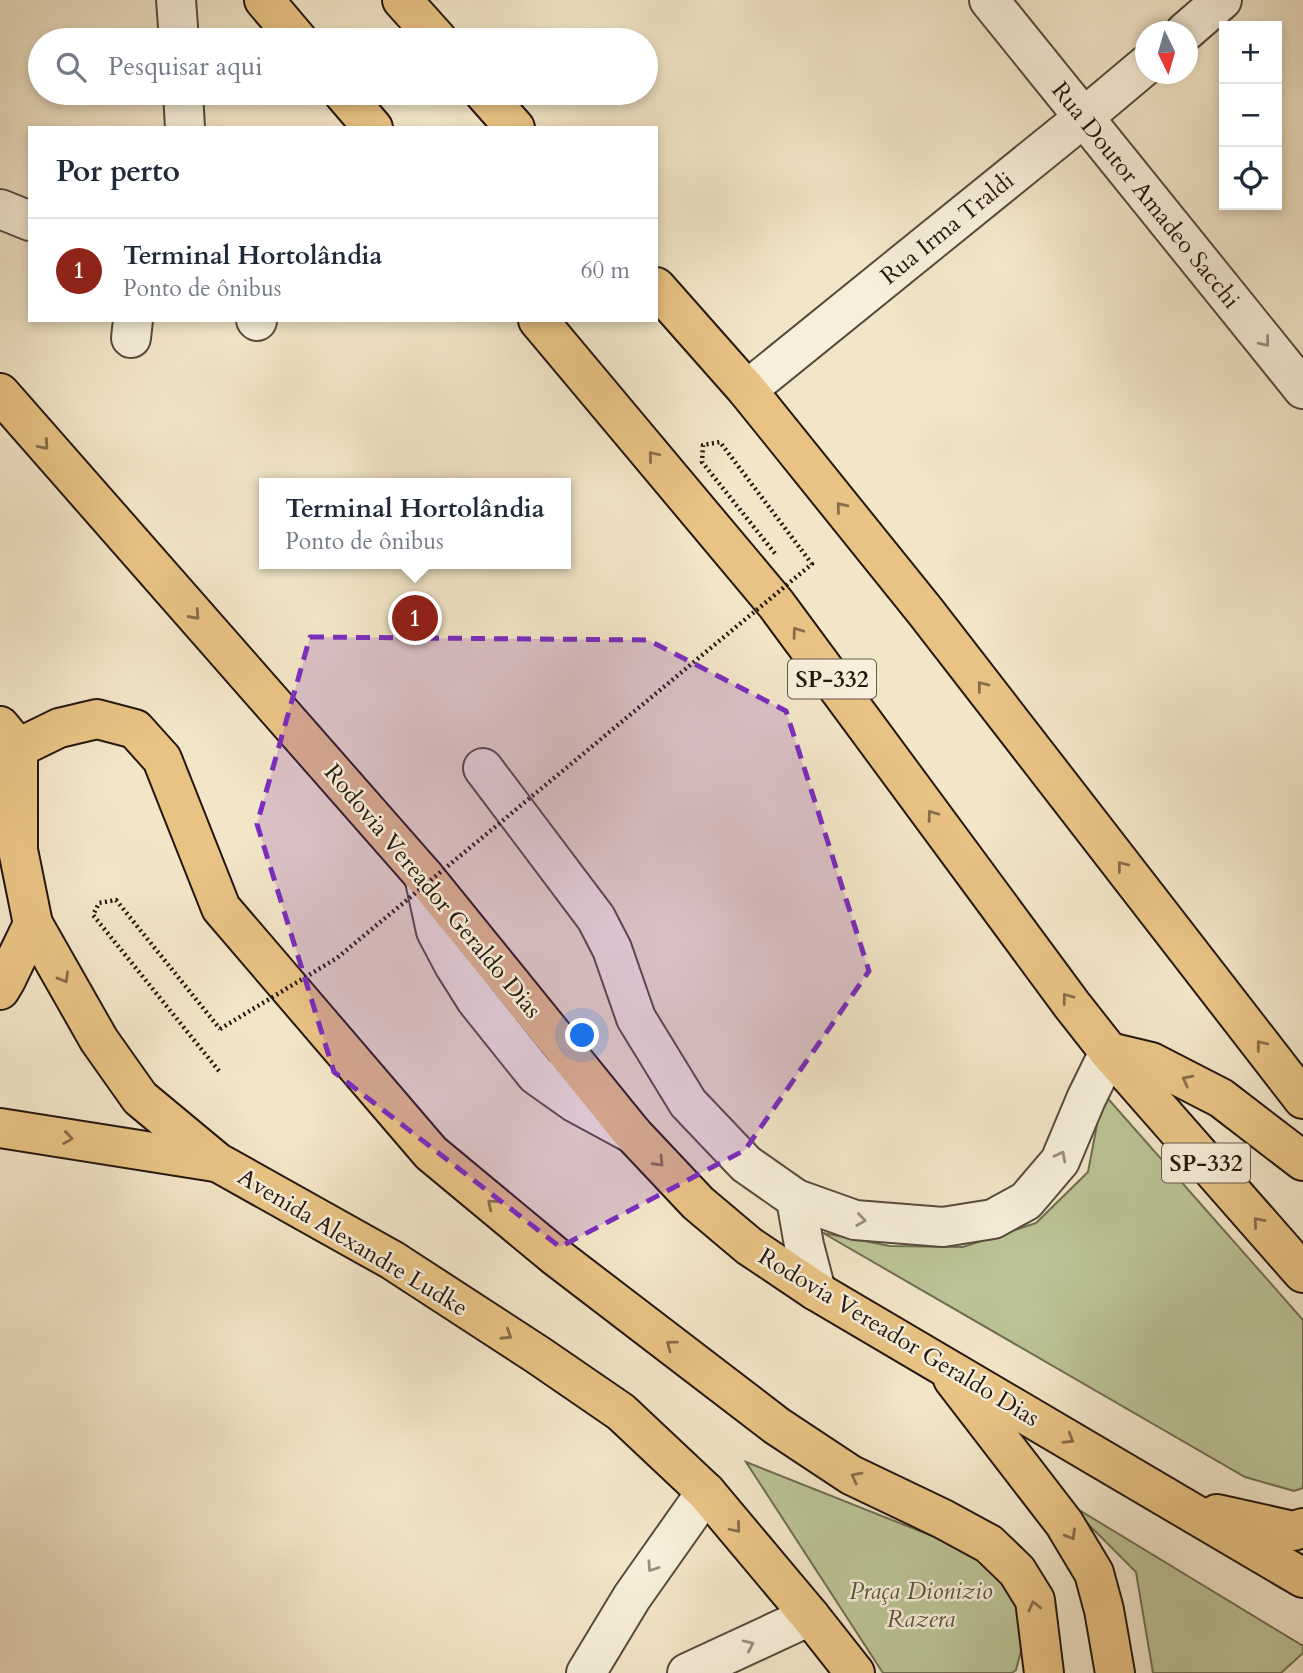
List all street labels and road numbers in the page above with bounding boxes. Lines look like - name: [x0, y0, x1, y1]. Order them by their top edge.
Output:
- street label: Rua Doutor Amadeo Sacchi: [1044, 75, 1248, 316]
- street label: Rua Irma Traldi: [874, 164, 1021, 293]
- road number: SP-332: [788, 660, 876, 698]
- street label: Rodovia Vereador Geraldo Dias: [316, 757, 549, 1025]
- road number: SP-332: [1162, 1144, 1250, 1182]
- street label: Avenida Alexandre Ludke: [231, 1161, 474, 1324]
- street label: Rodovia Vereador Geraldo Dias: [752, 1240, 1045, 1435]

